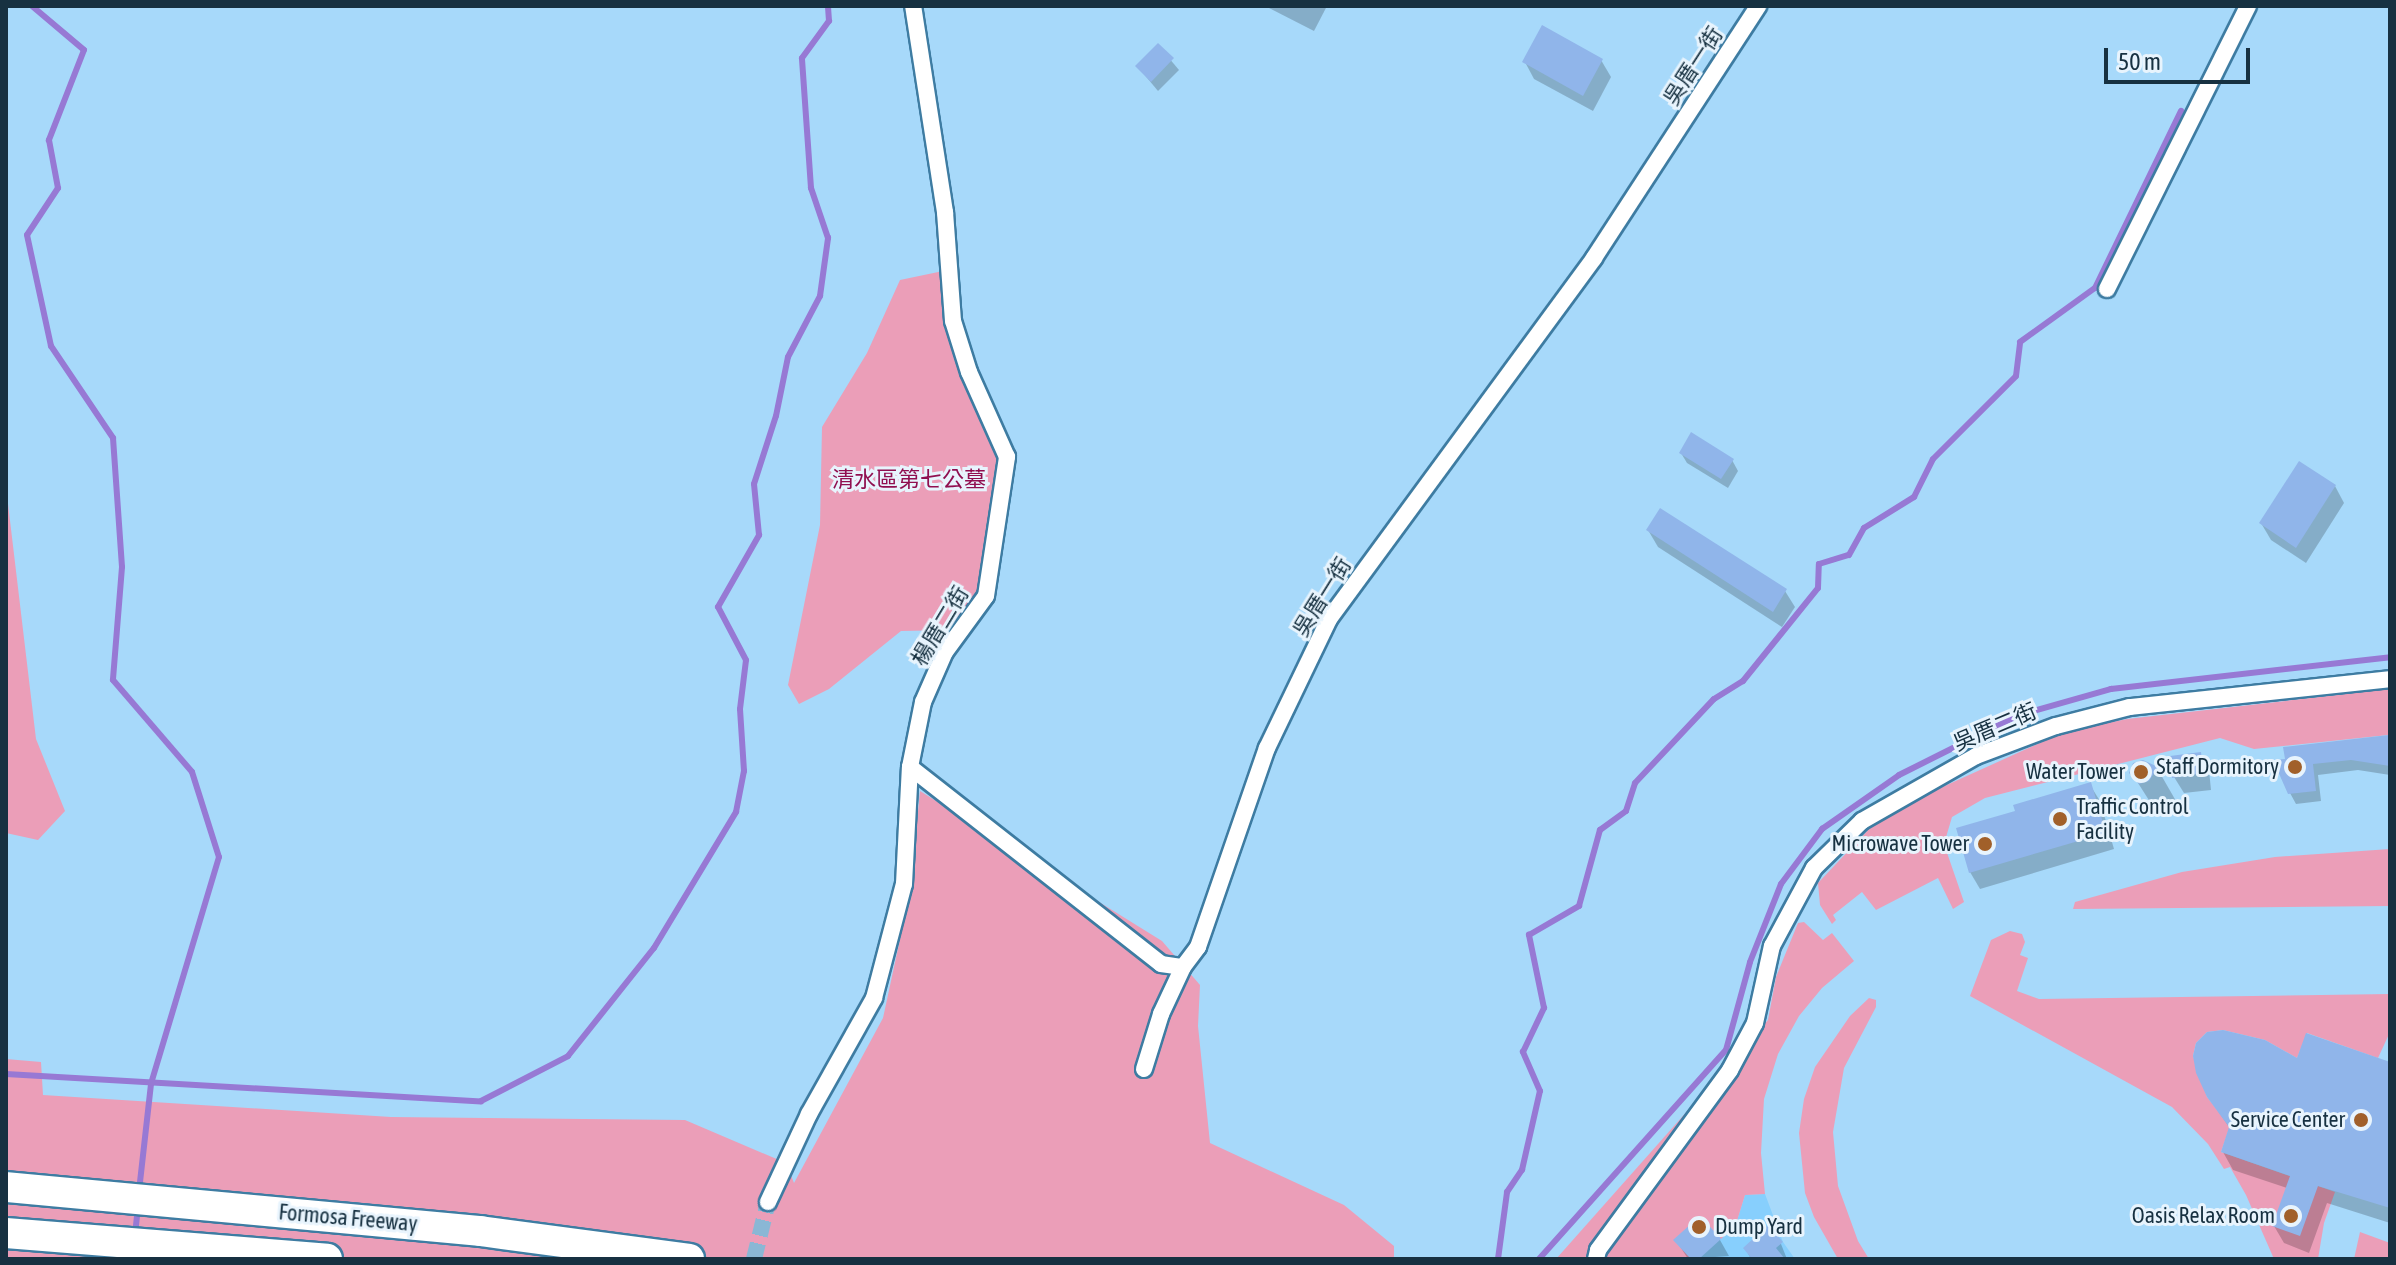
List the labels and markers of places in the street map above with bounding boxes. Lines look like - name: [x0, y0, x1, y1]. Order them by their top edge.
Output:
- place label: Staff Dormitory: [2156, 754, 2279, 780]
- marker: Staff Dormitory: [2286, 758, 2304, 776]
- place label: Water Tower: [2026, 759, 2125, 785]
- marker: Water Tower: [2132, 763, 2150, 781]
- place label: Traffic Control Facility: [2076, 793, 2189, 844]
- marker: Traffic Control Facility: [2051, 810, 2069, 828]
- place label: Microwave Tower: [1832, 831, 1969, 857]
- marker: Microwave Tower: [1976, 835, 1994, 853]
- place label: Service Center: [2231, 1107, 2345, 1133]
- marker: Service Center: [2352, 1111, 2370, 1129]
- place label: Oasis Relax Room: [2132, 1203, 2275, 1229]
- marker: Oasis Relax Room: [2282, 1207, 2300, 1225]
- place label: Dump Yard: [1715, 1214, 1803, 1240]
- marker: Dump Yard: [1690, 1218, 1708, 1236]

